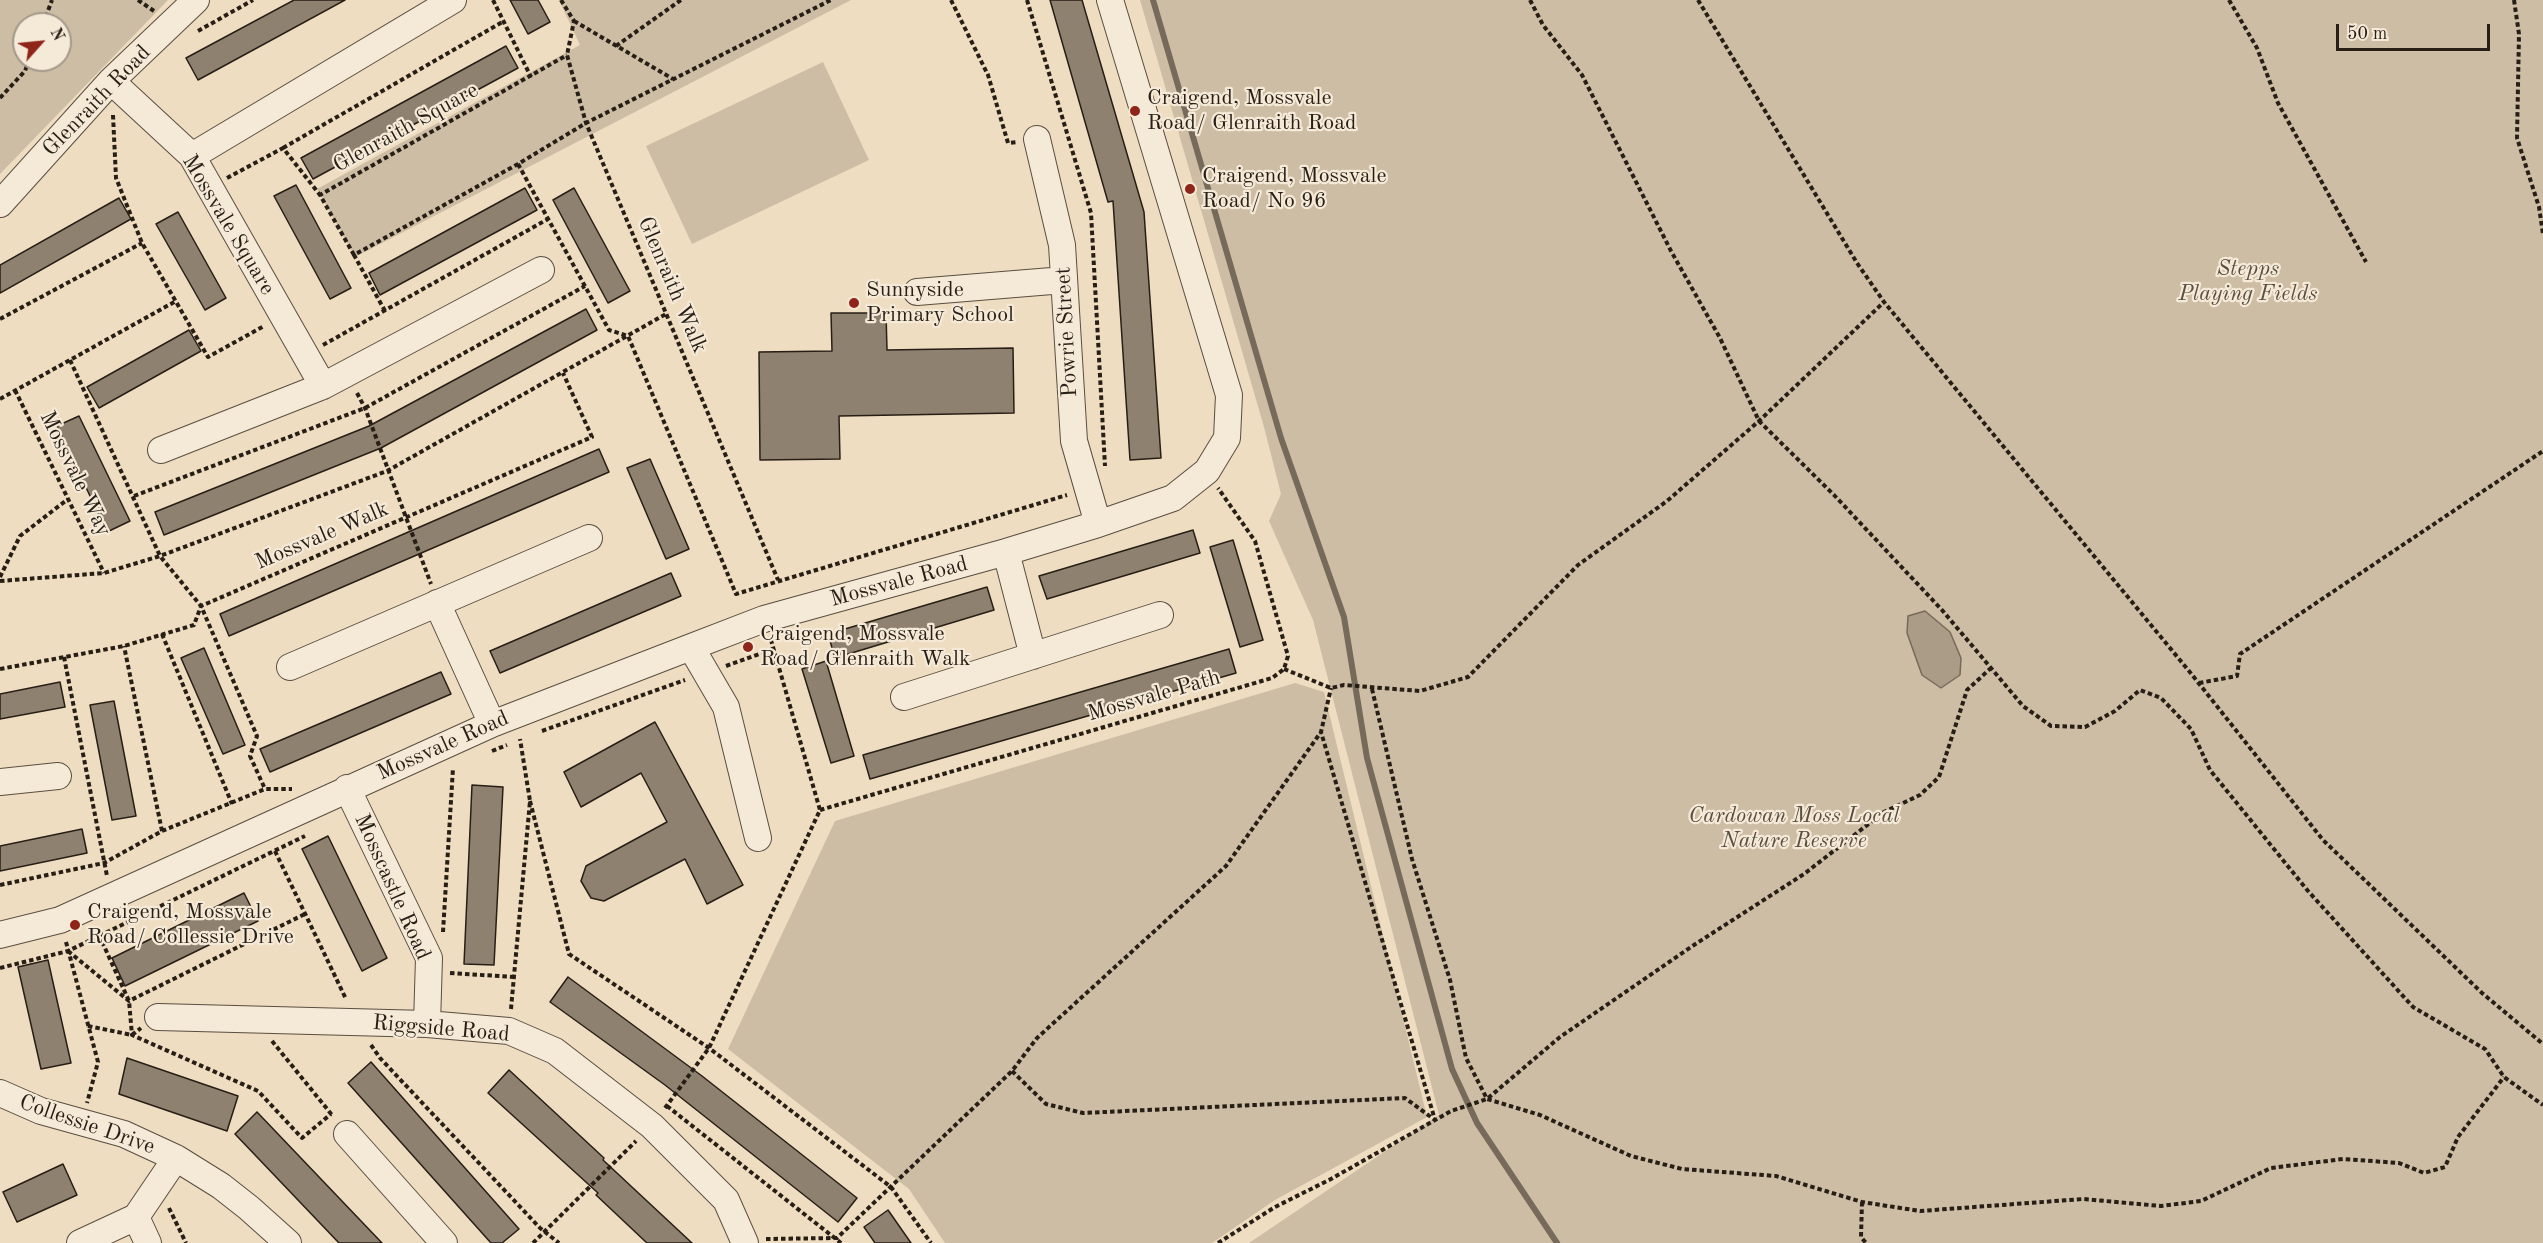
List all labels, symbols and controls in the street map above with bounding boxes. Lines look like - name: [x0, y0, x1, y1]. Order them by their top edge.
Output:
- north arrow: [12, 12, 72, 72]
- scale bar: [2339, 12, 2494, 50]
- text: 50 m: [2347, 25, 2387, 43]
- text: N: [46, 26, 66, 44]
- street label: Glenraith Road: [37, 40, 157, 162]
- street label: Glenraith Square: [329, 77, 483, 179]
- place label: Craigend, Mossvale Road/ Glenraith Road: [1147, 85, 1357, 136]
- marker: Craigend, Mossvale Road/ Glenraith Road: [1128, 104, 1142, 118]
- street label: Mossvale Square: [176, 150, 280, 300]
- place label: Craigend, Mossvale Road/ No 96: [1202, 163, 1387, 214]
- marker: Craigend, Mossvale Road/ No 96: [1183, 182, 1197, 196]
- street label: Glenraith Walk: [631, 213, 713, 357]
- park label: Stepps Playing Fields: [2178, 256, 2318, 308]
- street label: Powrie Street: [1050, 266, 1084, 398]
- place label: Sunnyside Primary School: [866, 277, 1014, 328]
- marker: Sunnyside Primary School: [847, 296, 861, 310]
- street label: Mossvale Way: [33, 407, 117, 541]
- street label: Mossvale Walk: [251, 496, 393, 576]
- street label: Mossvale Road: [827, 551, 971, 613]
- place label: Craigend, Mossvale Road/ Glenraith Walk: [760, 621, 970, 672]
- marker: Craigend, Mossvale Road/ Glenraith Walk: [741, 640, 755, 654]
- street label: Mossvale Path: [1085, 664, 1223, 728]
- street label: Mossvale Road: [373, 705, 513, 787]
- park label: Cardowan Moss Local Nature Reserve: [1688, 803, 1900, 854]
- street label: Mosscastle Road: [348, 810, 436, 964]
- place label: Craigend, Mossvale Road/ Collessie Drive: [87, 899, 294, 950]
- marker: Craigend, Mossvale Road/ Collessie Drive: [68, 918, 82, 932]
- street label: Riggside Road: [371, 1010, 511, 1048]
- street label: Collessie Drive: [16, 1089, 158, 1161]

